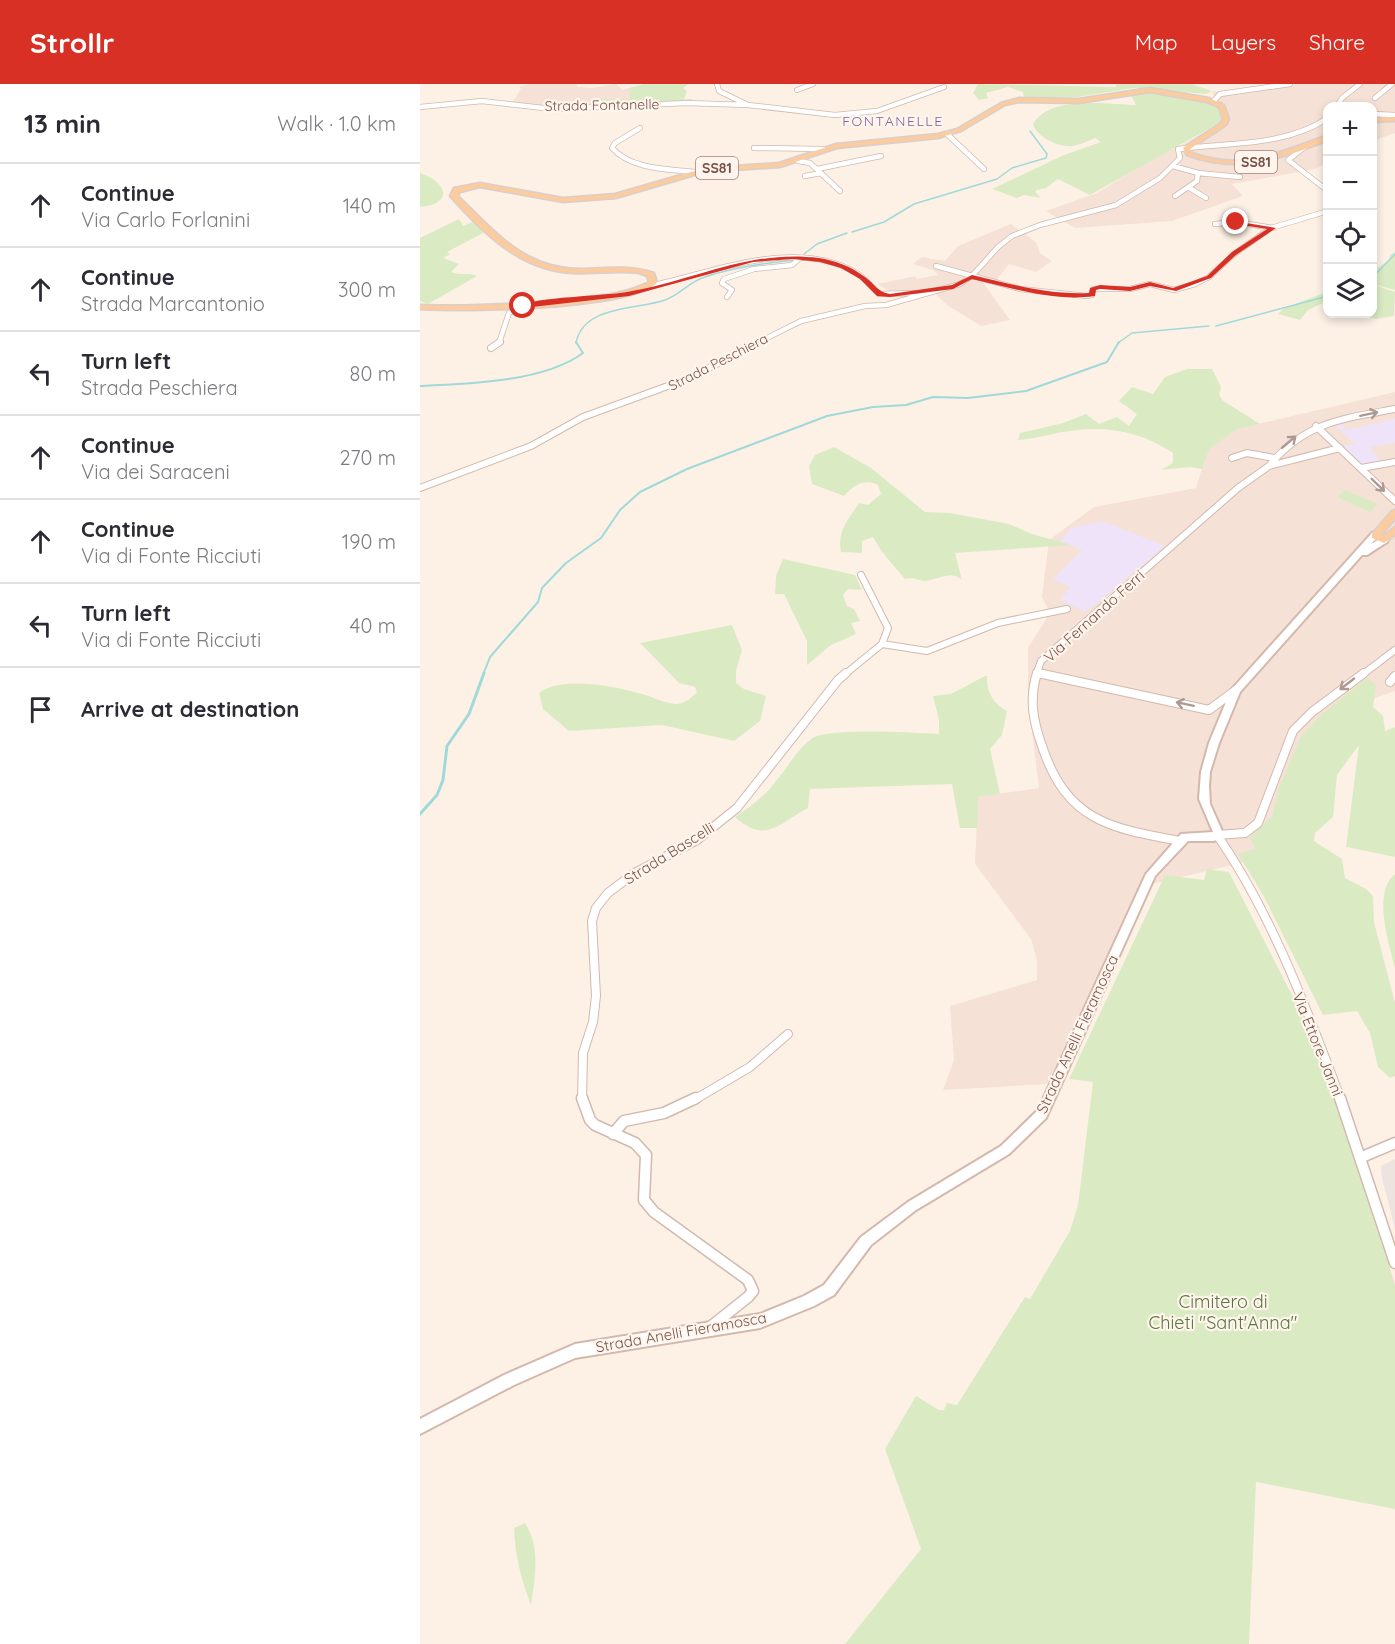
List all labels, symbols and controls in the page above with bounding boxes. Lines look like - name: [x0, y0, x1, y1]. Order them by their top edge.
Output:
- text: Strollr: [30, 25, 114, 60]
- text: Map: [1135, 29, 1178, 55]
- text: Layers: [1211, 29, 1276, 55]
- text: Share: [1309, 29, 1365, 55]
- street label: Strada Fontanelle: [544, 95, 660, 115]
- map controls: [1323, 102, 1377, 318]
- button: +: [1323, 102, 1377, 156]
- text: 13 min: [24, 107, 101, 140]
- text: Walk · 1.0 km: [277, 111, 396, 136]
- district label: FONTANELLE: [842, 112, 944, 130]
- road number: SS81: [1235, 151, 1277, 173]
- button: −: [1323, 156, 1377, 210]
- road number: SS81: [696, 157, 738, 179]
- text: Continue: [81, 179, 175, 207]
- icon: ahead: [24, 189, 57, 222]
- text: 140 m: [343, 193, 396, 218]
- text: Via Carlo Forlanini: [81, 207, 250, 232]
- route end: [1222, 208, 1248, 234]
- button: locate: [1323, 210, 1377, 264]
- text: Continue: [81, 263, 175, 291]
- button: layers: [1323, 264, 1377, 318]
- icon: ahead: [24, 273, 57, 306]
- text: 300 m: [338, 277, 396, 302]
- text: Strada Marcantonio: [81, 291, 265, 316]
- route start: [509, 292, 535, 318]
- street label: Strada Peschiera: [665, 329, 771, 395]
- text: Turn left: [81, 347, 171, 375]
- icon: left: [24, 357, 57, 390]
- text: 80 m: [350, 361, 396, 386]
- text: Strada Peschiera: [81, 375, 238, 400]
- one-way arrow: [1359, 408, 1378, 420]
- text: Continue: [81, 431, 175, 459]
- one-way arrow: [1281, 435, 1296, 449]
- icon: ahead: [24, 441, 57, 474]
- text: 270 m: [339, 445, 396, 470]
- text: Via dei Saraceni: [81, 459, 230, 484]
- one-way arrow: [1371, 477, 1386, 492]
- text: Continue: [81, 515, 175, 543]
- icon: ahead: [24, 525, 57, 558]
- text: 190 m: [342, 529, 396, 554]
- text: Via di Fonte Ricciuti: [81, 543, 261, 568]
- street label: Via Fernando Ferri: [1040, 566, 1148, 666]
- text: Turn left: [81, 599, 171, 627]
- icon: left: [24, 609, 57, 642]
- text: 40 m: [350, 613, 396, 638]
- text: Via di Fonte Ricciuti: [81, 627, 261, 652]
- one-way arrow: [1340, 678, 1356, 691]
- icon: arrive: [24, 693, 57, 726]
- text: Arrive at destination: [81, 695, 299, 723]
- one-way arrow: [1175, 698, 1195, 709]
- street label: Strada Bascelli: [620, 818, 718, 888]
- street label: Strada Anelli Fieramosca: [1032, 952, 1122, 1116]
- street label: Via Ettore Janni: [1289, 989, 1347, 1099]
- park label: Cimitero di Chieti "Sant'Anna": [1148, 1290, 1298, 1334]
- street label: Strada Anelli Fieramosca: [594, 1308, 768, 1356]

